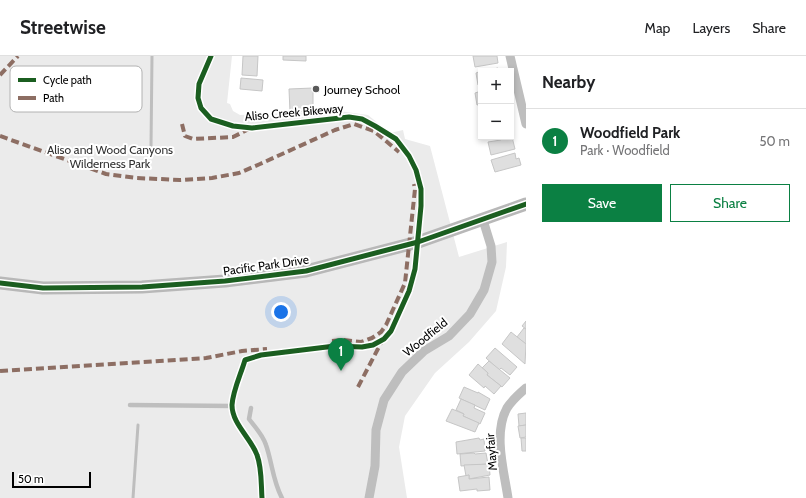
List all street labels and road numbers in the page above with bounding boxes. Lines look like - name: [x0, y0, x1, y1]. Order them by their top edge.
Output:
- street label: Aliso Creek Bikeway: [244, 100, 344, 124]
- street label: Pacific Park Drive: [222, 252, 310, 278]
- street label: Woodfield: [400, 315, 450, 359]
- street label: Mayfair: [482, 433, 500, 471]

